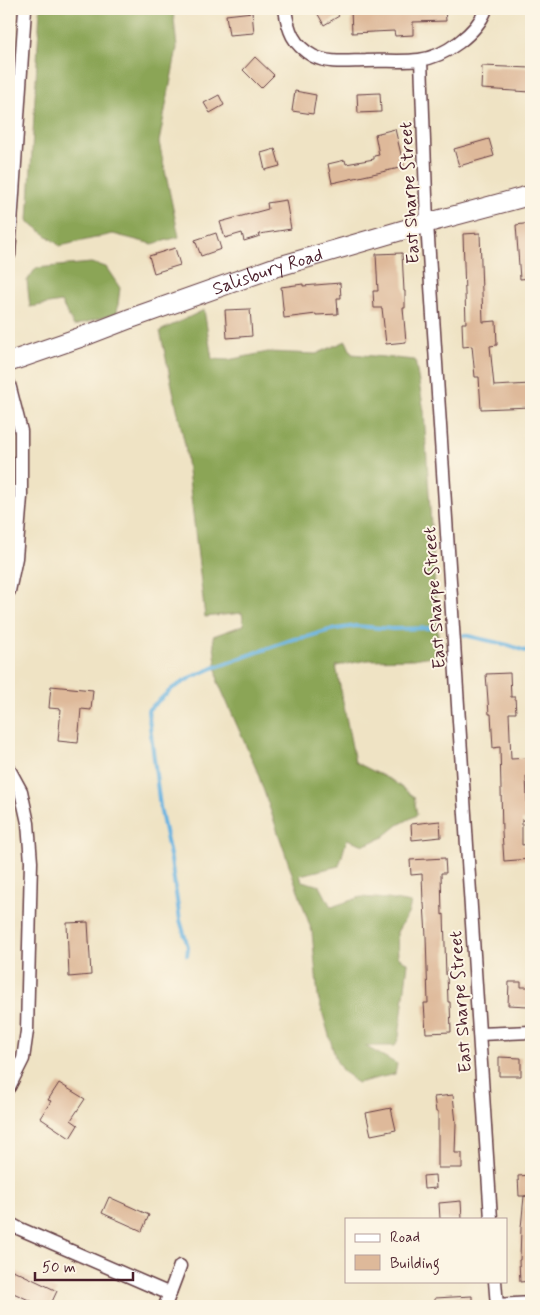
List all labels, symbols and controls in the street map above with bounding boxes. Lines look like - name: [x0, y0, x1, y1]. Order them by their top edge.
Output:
- street label: East Sharpe Street: [394, 121, 426, 265]
- street label: Salisbury Road: [209, 243, 326, 301]
- street label: East Sharpe Street: [418, 526, 452, 670]
- street label: East Sharpe Street: [444, 930, 478, 1074]
- legend: [345, 1218, 508, 1282]
- text: Road: [390, 1228, 420, 1248]
- scale bar: [35, 1250, 132, 1282]
- text: Building: [390, 1254, 440, 1275]
- text: 50 m: [42, 1258, 76, 1278]

